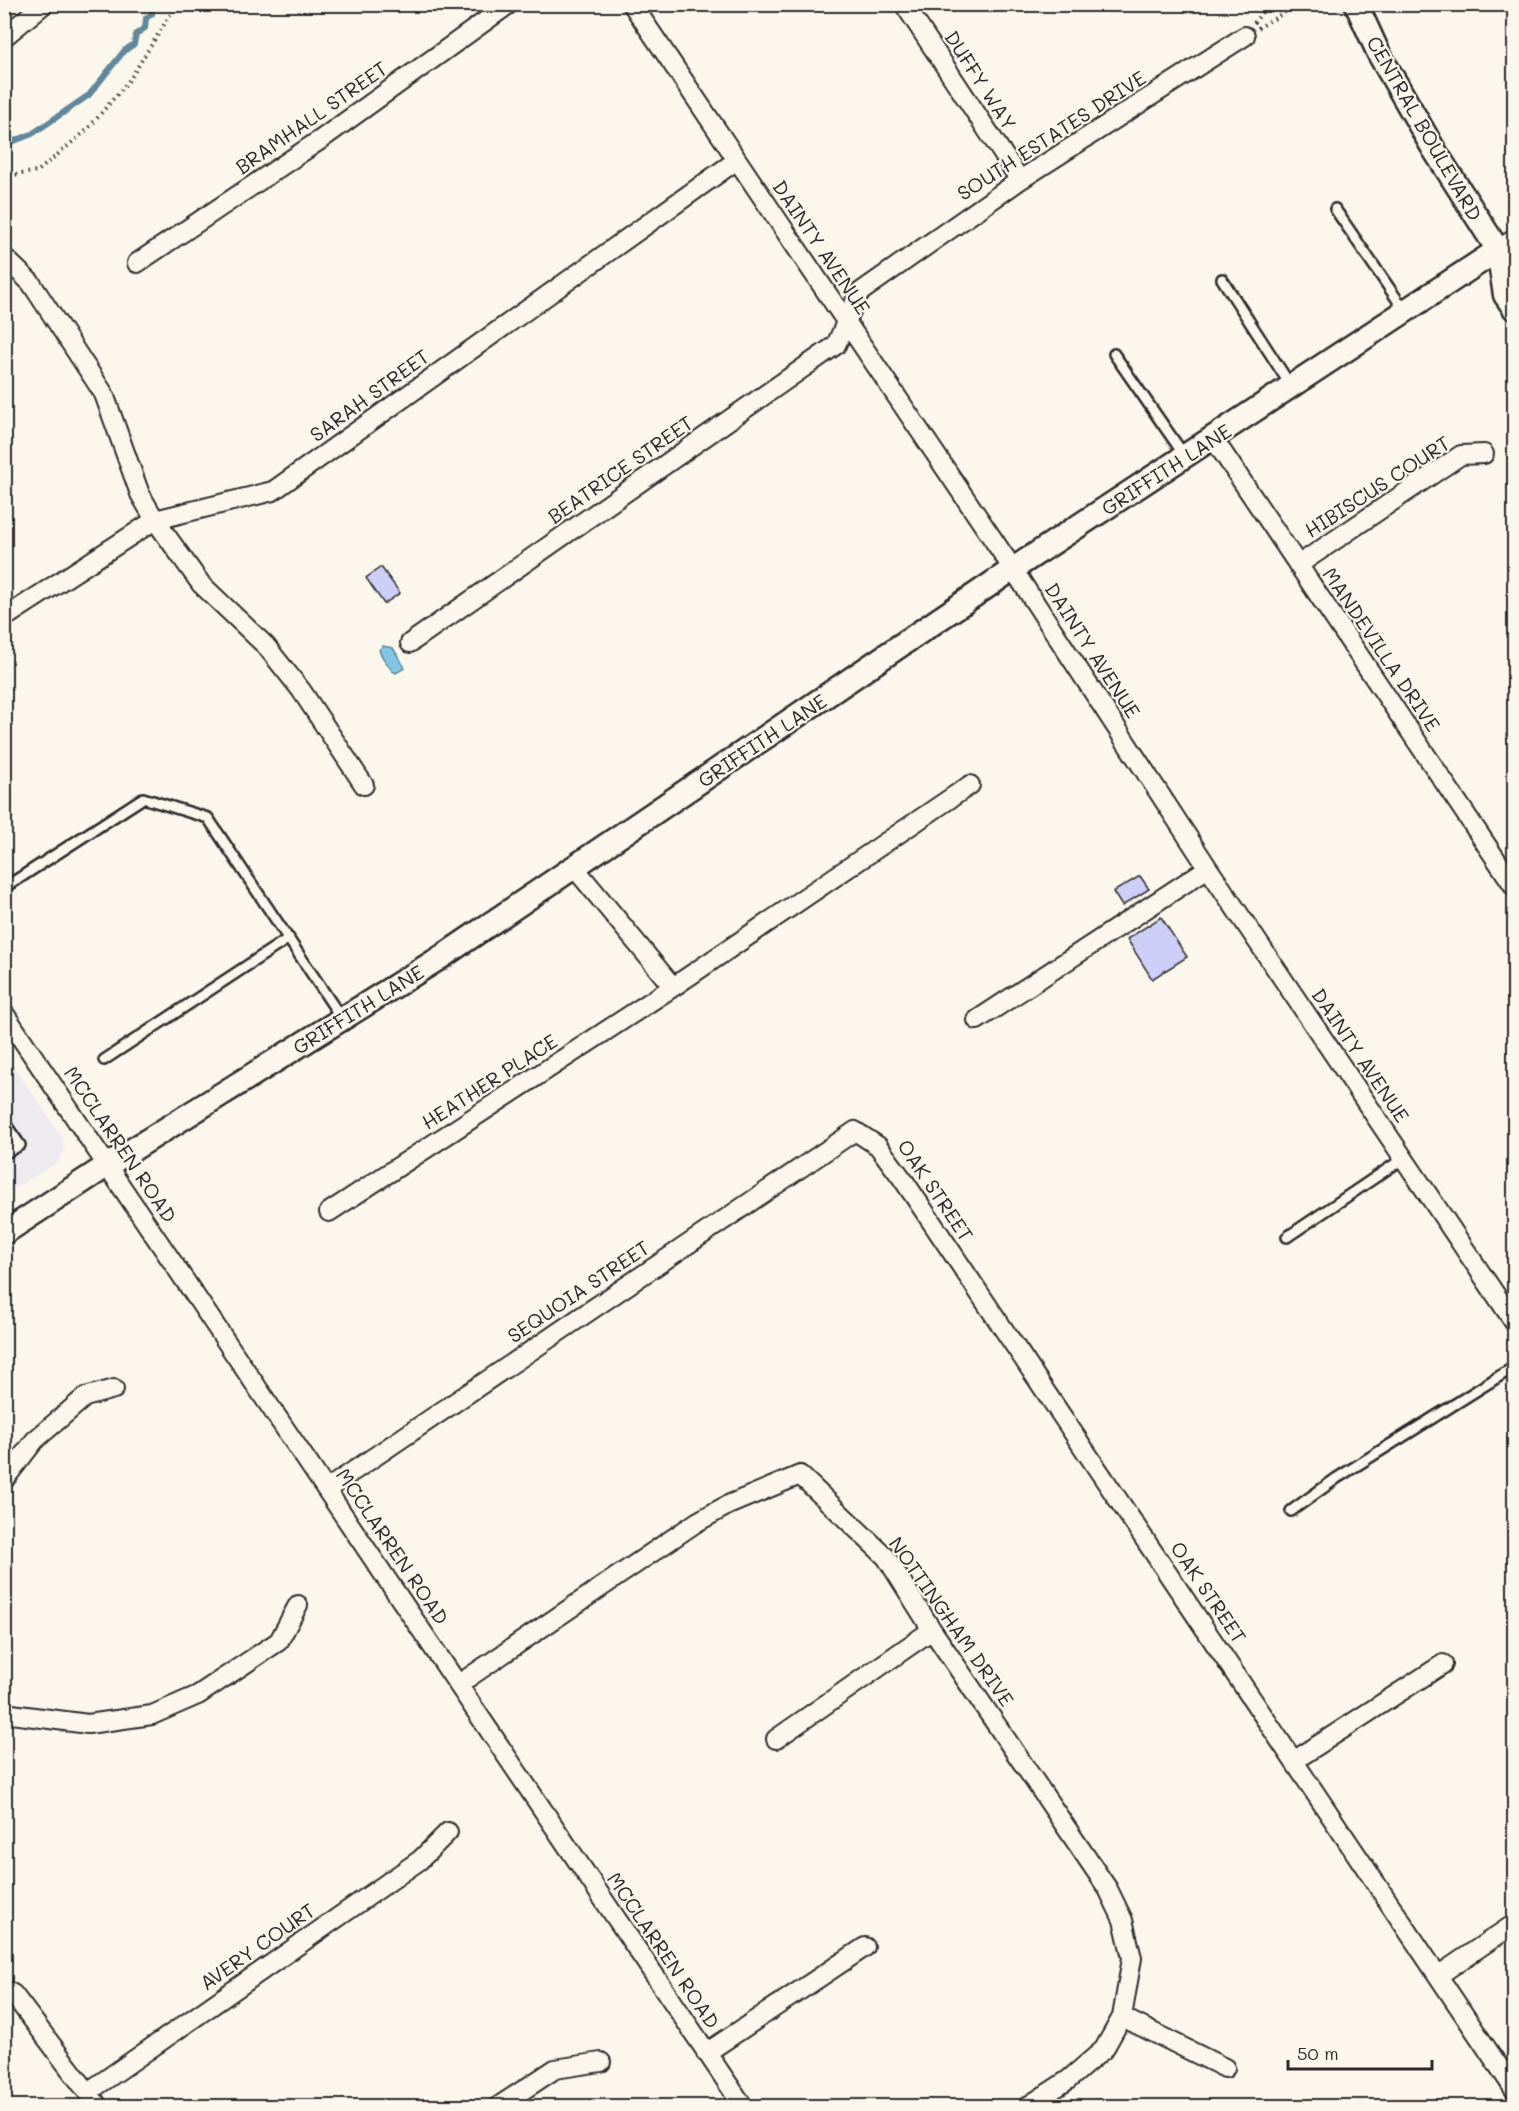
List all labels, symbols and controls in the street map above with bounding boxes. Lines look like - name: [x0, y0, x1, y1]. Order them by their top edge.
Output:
- street label: DUFFY WAY: [939, 25, 1023, 135]
- street label: CENTRAL BOULEVARD: [1361, 31, 1489, 225]
- street label: BRAMHALL STREET: [230, 55, 392, 179]
- street label: SOUTH ESTATES DRIVE: [952, 64, 1150, 206]
- street label: DAINTY AVENUE: [767, 175, 877, 319]
- street label: SARAH STREET: [304, 343, 434, 447]
- street label: BEATRICE STREET: [542, 409, 698, 529]
- street label: GRIFFITH LANE: [1096, 417, 1236, 521]
- street label: HIBISCUS COURT: [1299, 429, 1455, 543]
- street label: MANDEVILLA DRIVE: [1317, 562, 1447, 736]
- street label: DAINTY AVENUE: [1039, 577, 1147, 723]
- street label: GRIFFITH LANE: [693, 687, 831, 793]
- street label: GRIFFITH LANE: [288, 958, 428, 1060]
- street label: DAINTY AVENUE: [1306, 983, 1416, 1127]
- street label: HEATHER PLACE: [416, 1027, 562, 1135]
- street label: MCCLARREN ROAD: [59, 1061, 183, 1227]
- street label: OAK STREET: [892, 1134, 980, 1246]
- street label: SEQUOIA STREET: [502, 1234, 654, 1348]
- street label: MCCLARREN ROAD: [331, 1463, 455, 1629]
- street label: NOTTINGHAM DRIVE: [884, 1531, 1020, 1711]
- street label: OAK STREET: [1165, 1536, 1253, 1648]
- street label: MCCLARREN ROAD: [602, 1867, 726, 2033]
- street label: AVERY COURT: [194, 1897, 320, 1995]
- scale bar: [1288, 2033, 1432, 2071]
- text: 50 m: [1297, 2041, 1339, 2065]

